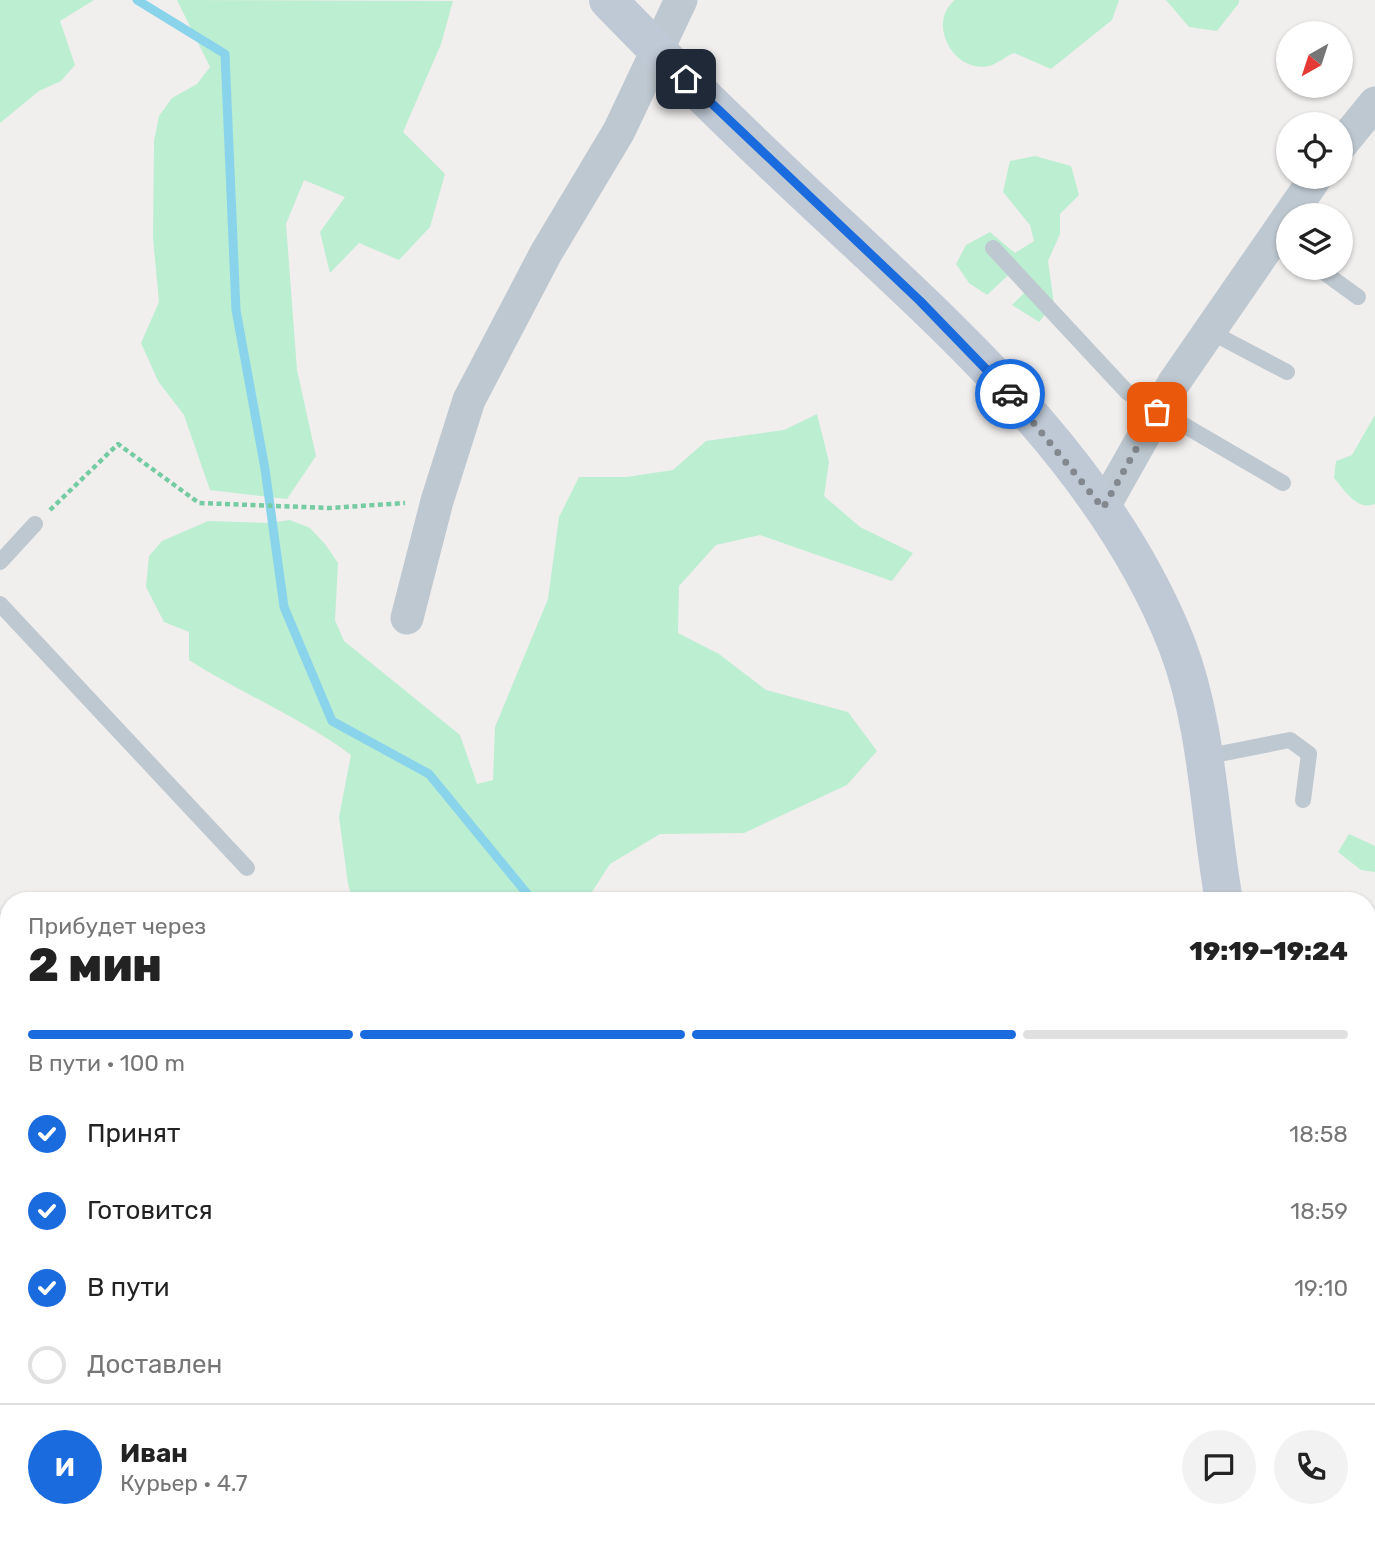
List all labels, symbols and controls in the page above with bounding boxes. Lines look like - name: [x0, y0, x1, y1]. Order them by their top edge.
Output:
- north arrow: [1276, 21, 1353, 98]
- map controls: [1276, 21, 1353, 280]
- pin: [656, 49, 716, 109]
- icon: home: [667, 60, 705, 98]
- button: locate: [1276, 112, 1353, 189]
- button: layers: [1276, 203, 1353, 280]
- courier: [975, 359, 1045, 429]
- icon: car: [991, 375, 1029, 413]
- pin: [1127, 382, 1187, 442]
- icon: bag: [1138, 393, 1176, 431]
- text: Прибудет через: [28, 912, 206, 940]
- text: 19:19–19:24: [1189, 936, 1348, 967]
- text: 2 мин: [28, 938, 162, 993]
- text: В пути · 100 m: [28, 1049, 185, 1077]
- icon: check: [28, 1115, 66, 1153]
- text: Принят: [87, 1118, 180, 1149]
- text: 18:58: [1289, 1120, 1348, 1148]
- icon: check: [28, 1192, 66, 1230]
- text: Готовится: [87, 1195, 213, 1226]
- text: 18:59: [1290, 1197, 1348, 1225]
- icon: check: [28, 1269, 66, 1307]
- text: В пути: [87, 1272, 170, 1303]
- text: 19:10: [1294, 1274, 1348, 1302]
- text: Доставлен: [87, 1349, 222, 1380]
- button: chat: [1182, 1430, 1256, 1504]
- button: phone: [1274, 1430, 1348, 1504]
- text: Иван: [120, 1438, 188, 1469]
- text: И: [55, 1452, 75, 1483]
- text: Курьер · 4.7: [120, 1469, 248, 1497]

